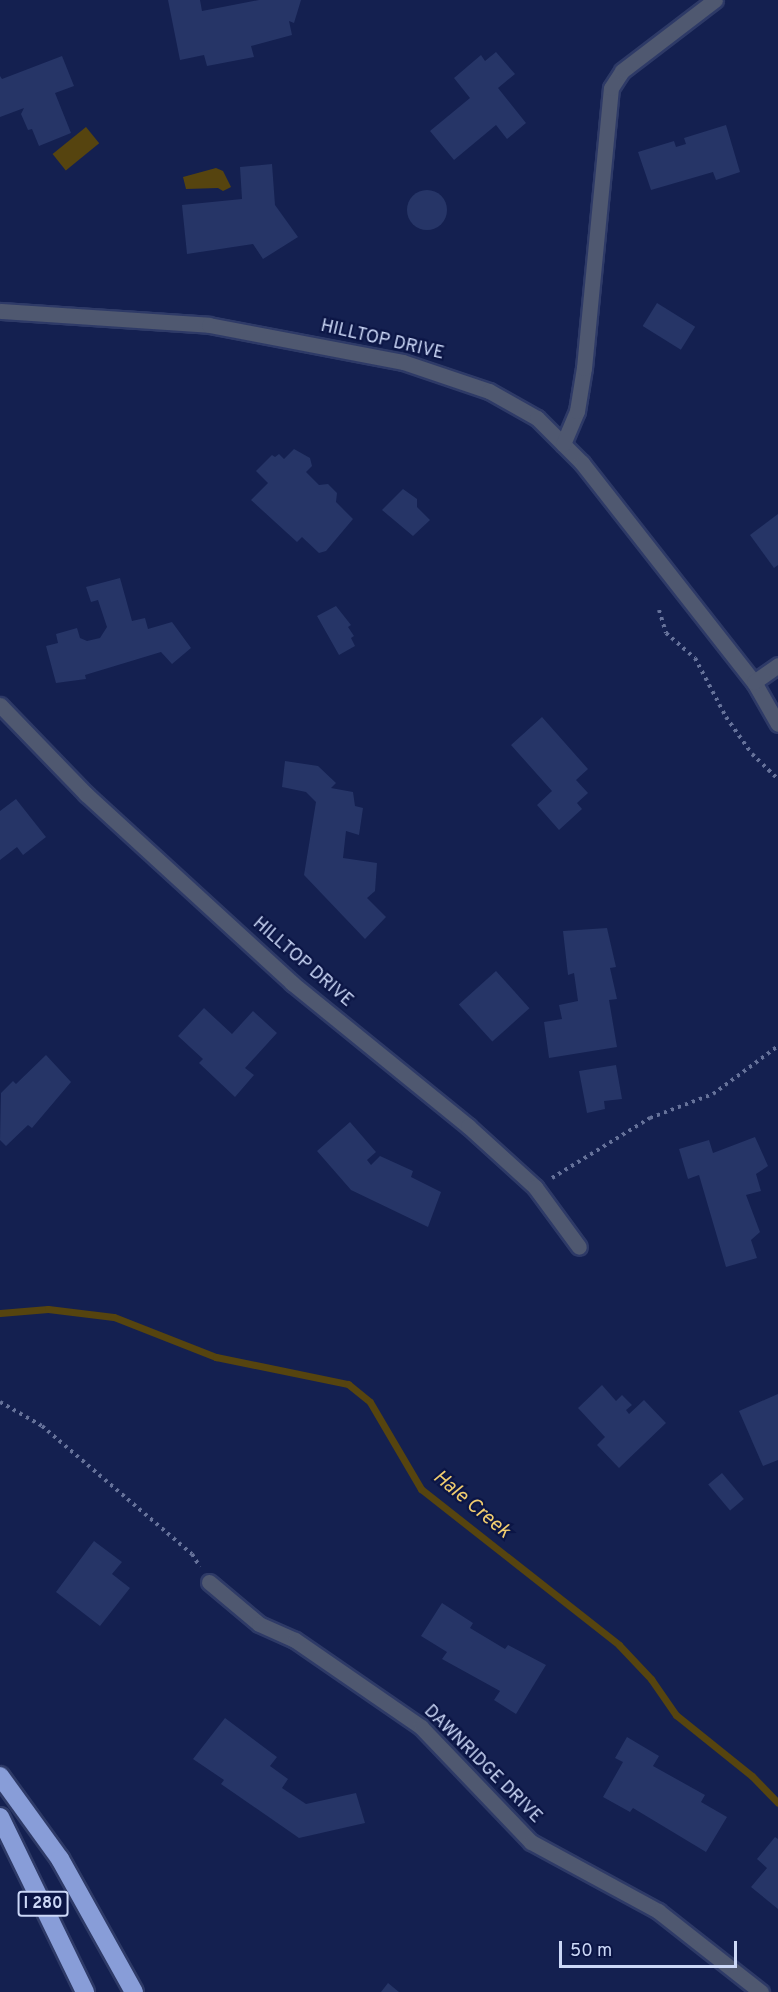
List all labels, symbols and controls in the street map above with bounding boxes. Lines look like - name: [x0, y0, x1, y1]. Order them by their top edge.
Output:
- street label: HILLTOP DRIVE: [318, 316, 446, 366]
- street label: HILLTOP DRIVE: [247, 914, 357, 1012]
- water label: Hale Creek: [428, 1466, 514, 1544]
- street label: DAWNRIDGE DRIVE: [418, 1701, 546, 1829]
- road number: I 280: [18, 1891, 68, 1917]
- scale bar: [562, 1929, 740, 1967]
- text: 50 m: [570, 1940, 612, 1963]

